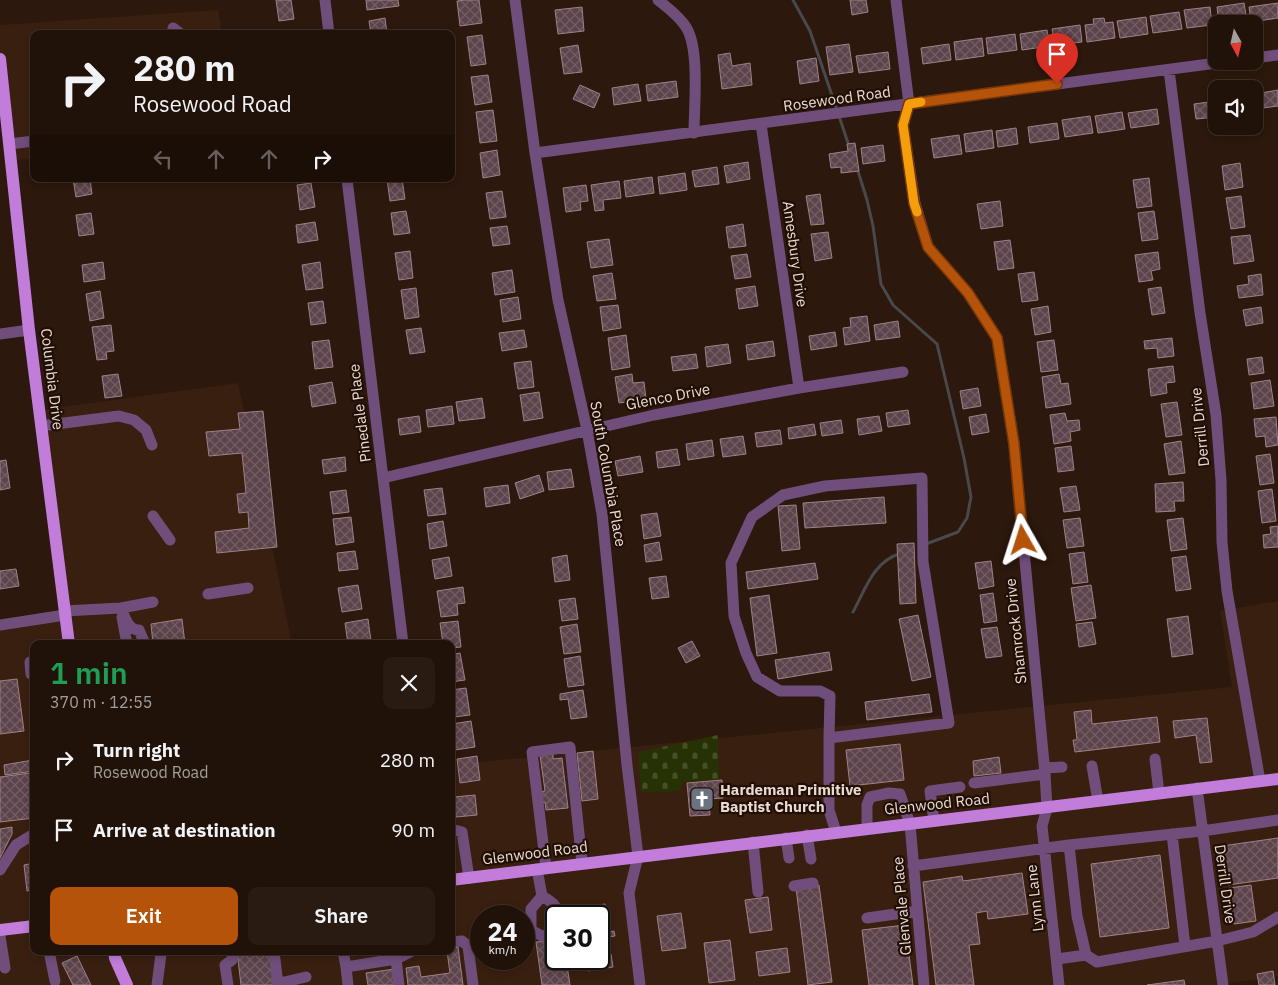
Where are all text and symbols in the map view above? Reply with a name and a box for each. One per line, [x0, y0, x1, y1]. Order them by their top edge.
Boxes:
north arrow [1208, 15, 1262, 70]
map controls [1208, 15, 1263, 135]
pin [1036, 33, 1078, 84]
icon: arrive [1043, 40, 1071, 68]
text: 280 m [133, 45, 236, 91]
icon: right [50, 50, 115, 115]
button: sound [1208, 80, 1263, 135]
street label: Rosewood Road [782, 82, 892, 115]
text: Rosewood Road [133, 89, 292, 118]
icon: left [149, 145, 177, 173]
icon: ahead [202, 145, 230, 173]
icon: ahead [255, 145, 283, 173]
icon: right [308, 145, 336, 173]
street label: Amesbury Drive [779, 200, 812, 308]
street label: Columbia Drive [37, 327, 68, 431]
street label: Pinedale Place [344, 363, 375, 463]
street label: Glenco Drive [624, 379, 712, 414]
street label: Derrill Drive [1186, 387, 1213, 468]
street label: South Columbia Place [586, 400, 631, 548]
position arrow [996, 513, 1048, 565]
street label: Shamrock Drive [1001, 577, 1030, 685]
text: 1 min [50, 653, 128, 692]
button: close [383, 657, 435, 709]
text: 370 m · 12:55 [50, 692, 152, 712]
text: Turn right [93, 738, 180, 762]
icon: right [50, 746, 78, 774]
text: 280 m [380, 748, 435, 772]
text: Rosewood Road [93, 762, 208, 782]
place label: Hardeman Primitive Baptist Church [720, 780, 862, 816]
church icon: Hardeman Primitive Baptist Church [689, 786, 715, 812]
street label: Glenwood Road [883, 789, 991, 818]
icon: arrive [50, 816, 78, 844]
text: Arrive at destination [93, 818, 276, 842]
text: 90 m [391, 818, 435, 842]
street label: Glenwood Road [481, 837, 589, 868]
street label: Derrill Drive [1211, 843, 1240, 925]
street label: Glenvale Place [888, 856, 915, 956]
street label: Lynn Lane [1022, 864, 1047, 932]
button: Exit [50, 887, 238, 945]
button: Share [248, 887, 435, 945]
speed limit sign: 30 [545, 905, 610, 970]
text: 24 [487, 915, 518, 948]
text: km/h [488, 942, 517, 957]

